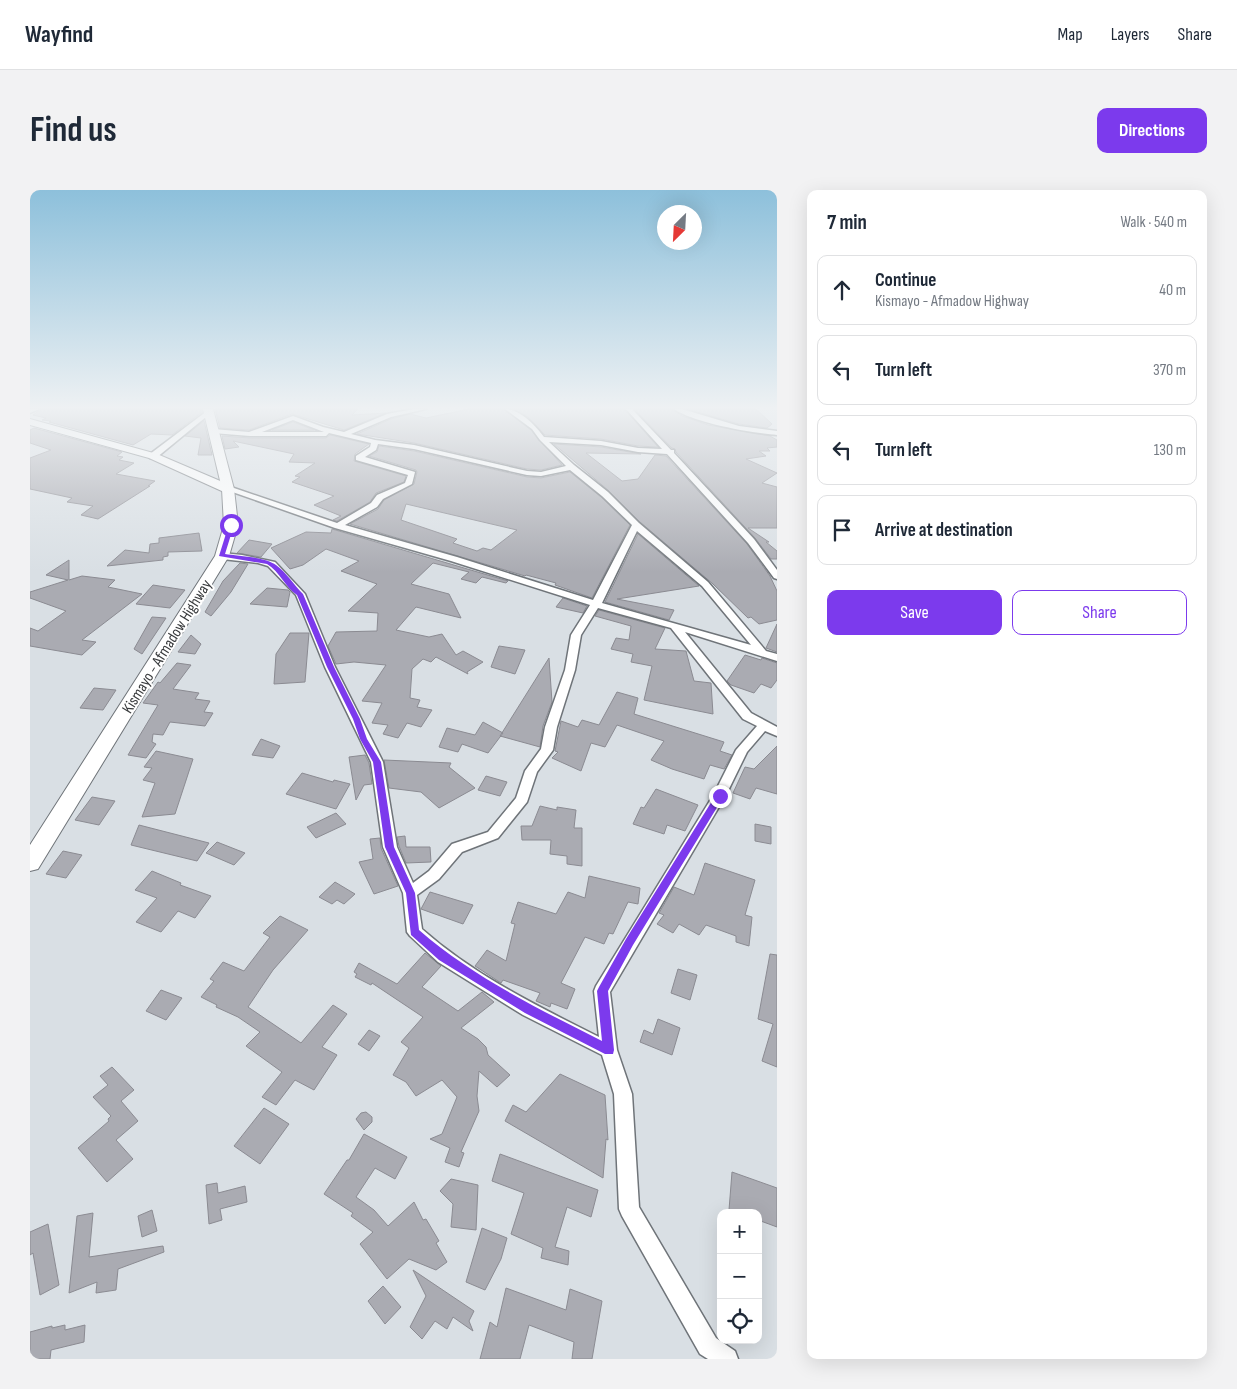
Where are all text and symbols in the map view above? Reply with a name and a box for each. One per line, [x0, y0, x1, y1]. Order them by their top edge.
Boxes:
text: Wayfind [25, 20, 93, 49]
text: Map [1058, 24, 1083, 45]
text: Layers [1111, 24, 1150, 45]
text: Share [1178, 24, 1212, 45]
button: Directions [1097, 108, 1207, 153]
text: Find us [30, 109, 117, 152]
north arrow [657, 205, 702, 250]
text: 7 min [827, 210, 867, 235]
text: Walk · 540 m [1120, 213, 1187, 232]
text: Continue [875, 269, 936, 292]
icon: ahead [828, 276, 856, 304]
text: 40 m [1159, 281, 1186, 300]
text: Kismayo - Afmadow Highway [875, 292, 1029, 311]
icon: left [828, 356, 856, 384]
text: Turn left [875, 359, 932, 382]
text: 370 m [1153, 361, 1186, 380]
icon: left [828, 436, 856, 464]
text: Turn left [875, 439, 932, 462]
text: 130 m [1154, 441, 1186, 460]
route start [220, 514, 243, 537]
icon: arrive [828, 516, 856, 544]
text: Arrive at destination [875, 519, 1013, 542]
street label: Kismayo - Afmadow Highway [118, 576, 216, 717]
button: Save [827, 590, 1002, 635]
button: Share [1012, 590, 1187, 635]
route end [709, 785, 732, 808]
map controls [717, 1209, 762, 1344]
button: + [717, 1209, 762, 1254]
button: − [717, 1254, 762, 1299]
button: locate [717, 1299, 762, 1344]

